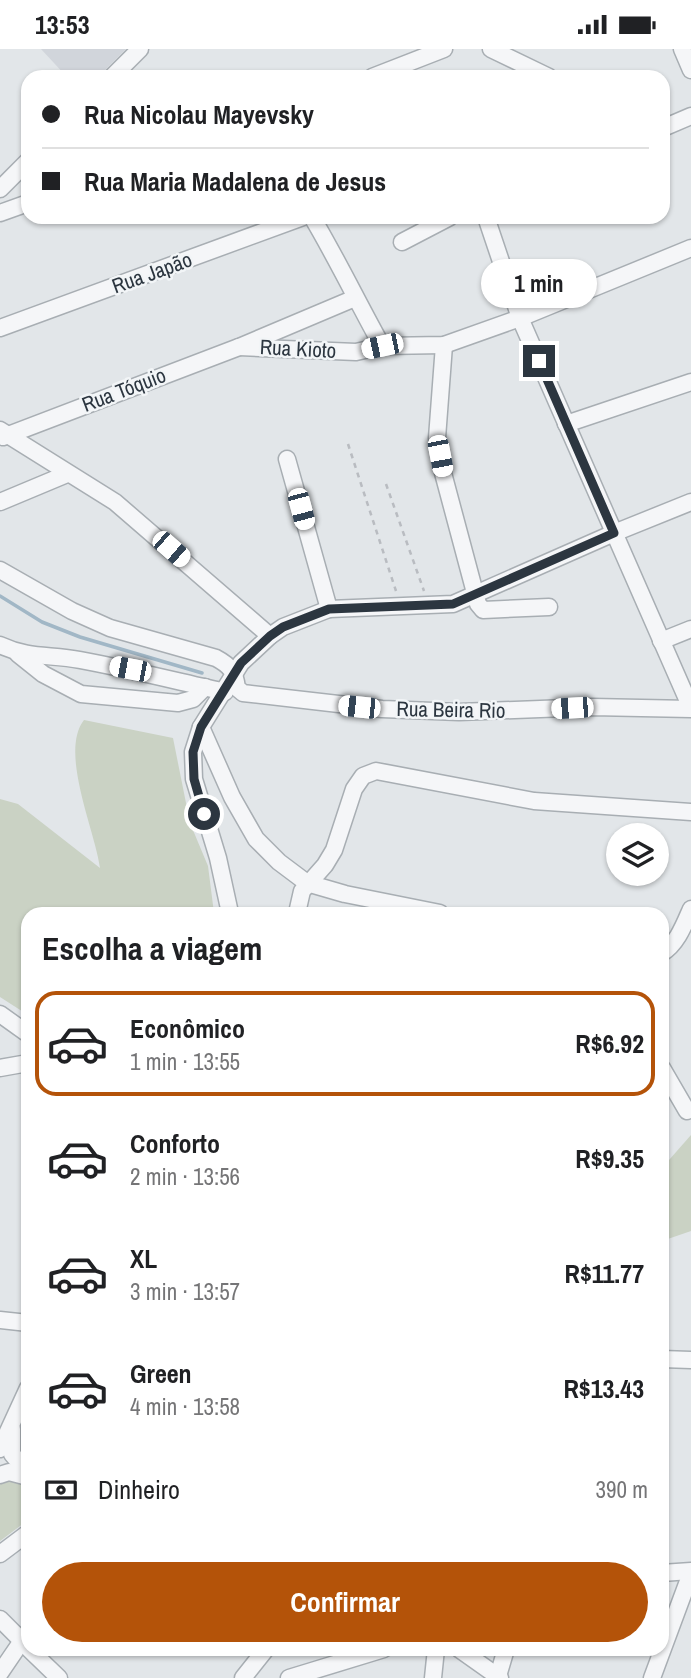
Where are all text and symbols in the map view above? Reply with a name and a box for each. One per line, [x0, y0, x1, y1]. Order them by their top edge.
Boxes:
text: 13:53 [35, 7, 90, 42]
text: Rua Nicolau Mayevsky [84, 97, 314, 132]
text: Rua Maria Madalena de Jesus [84, 164, 386, 199]
street label: Rua Japão [108, 245, 196, 300]
callout: 1 min [481, 259, 597, 309]
text: 1 min [514, 268, 564, 299]
car [360, 331, 405, 361]
street label: Rua Kioto [259, 332, 337, 365]
route end [523, 345, 555, 377]
street label: Rua Tóquio [78, 360, 170, 419]
car [426, 433, 455, 479]
car [286, 486, 317, 532]
car [149, 527, 194, 571]
car [108, 655, 153, 683]
car [338, 694, 381, 720]
street label: Rua Beira Rio [396, 694, 506, 725]
car [551, 696, 594, 720]
route start [188, 798, 220, 830]
map controls [606, 823, 669, 886]
button: layers [606, 823, 669, 886]
text: Escolha a viagem [42, 927, 262, 970]
text: Econômico [130, 1011, 245, 1046]
icon: car [46, 1012, 109, 1075]
text: R$6.92 [575, 1026, 644, 1061]
text: 1 min · 13:55 [130, 1046, 240, 1077]
text: Conforto [130, 1126, 220, 1161]
icon: car [46, 1127, 109, 1190]
text: R$9.35 [575, 1141, 644, 1176]
text: 2 min · 13:56 [130, 1161, 240, 1192]
text: XL [130, 1241, 157, 1276]
icon: car [46, 1242, 109, 1305]
text: R$11.77 [565, 1256, 644, 1291]
text: 3 min · 13:57 [130, 1276, 240, 1307]
text: Green [130, 1356, 192, 1391]
icon: car [46, 1357, 109, 1420]
text: R$13.43 [563, 1371, 644, 1406]
text: 4 min · 13:58 [130, 1391, 240, 1422]
icon: cash [42, 1471, 80, 1509]
text: Dinheiro [98, 1472, 180, 1507]
text: 390 m [596, 1474, 648, 1505]
button: Confirmar [42, 1562, 648, 1642]

